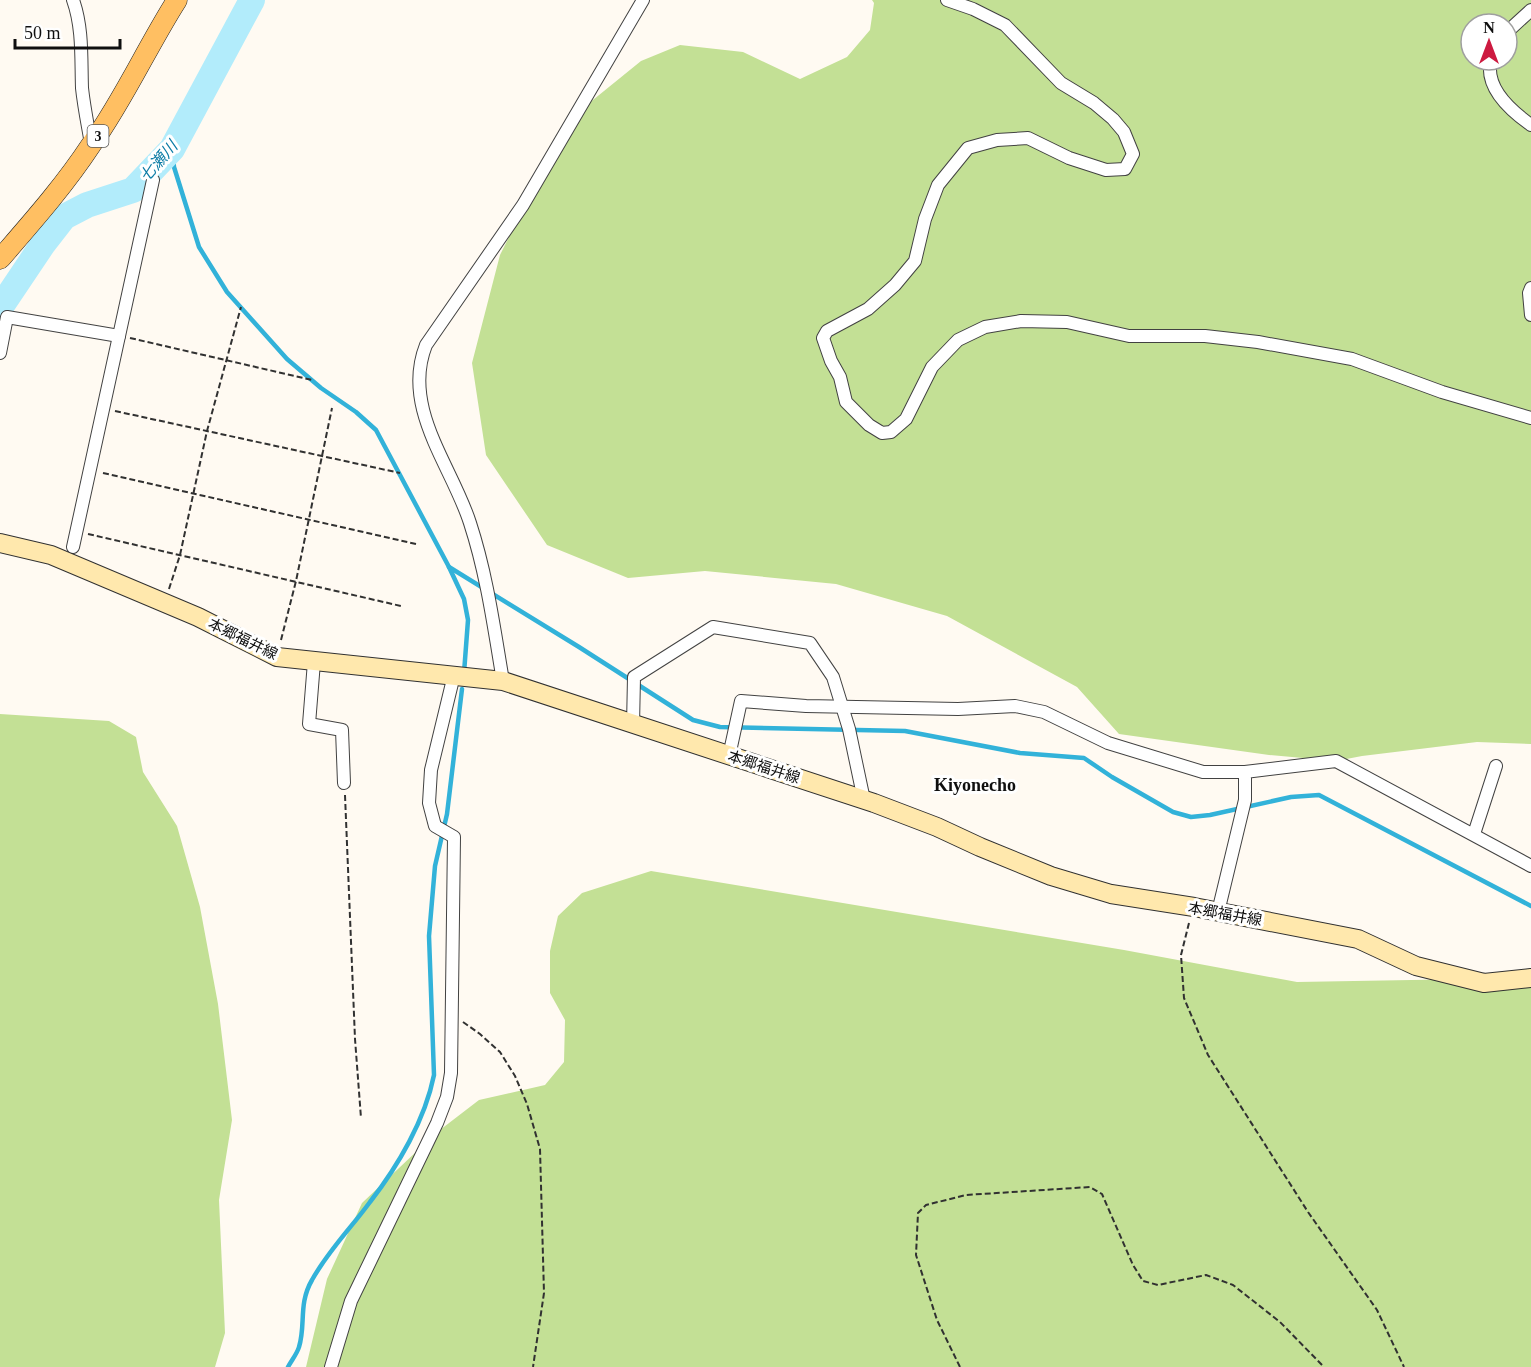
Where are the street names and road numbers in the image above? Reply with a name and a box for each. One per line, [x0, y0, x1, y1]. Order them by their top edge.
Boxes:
road number: 3 [88, 125, 108, 147]
street label: 本郷福井線 [206, 614, 281, 663]
street label: 本郷福井線 [726, 747, 802, 786]
street label: 本郷福井線 [1187, 899, 1264, 928]

